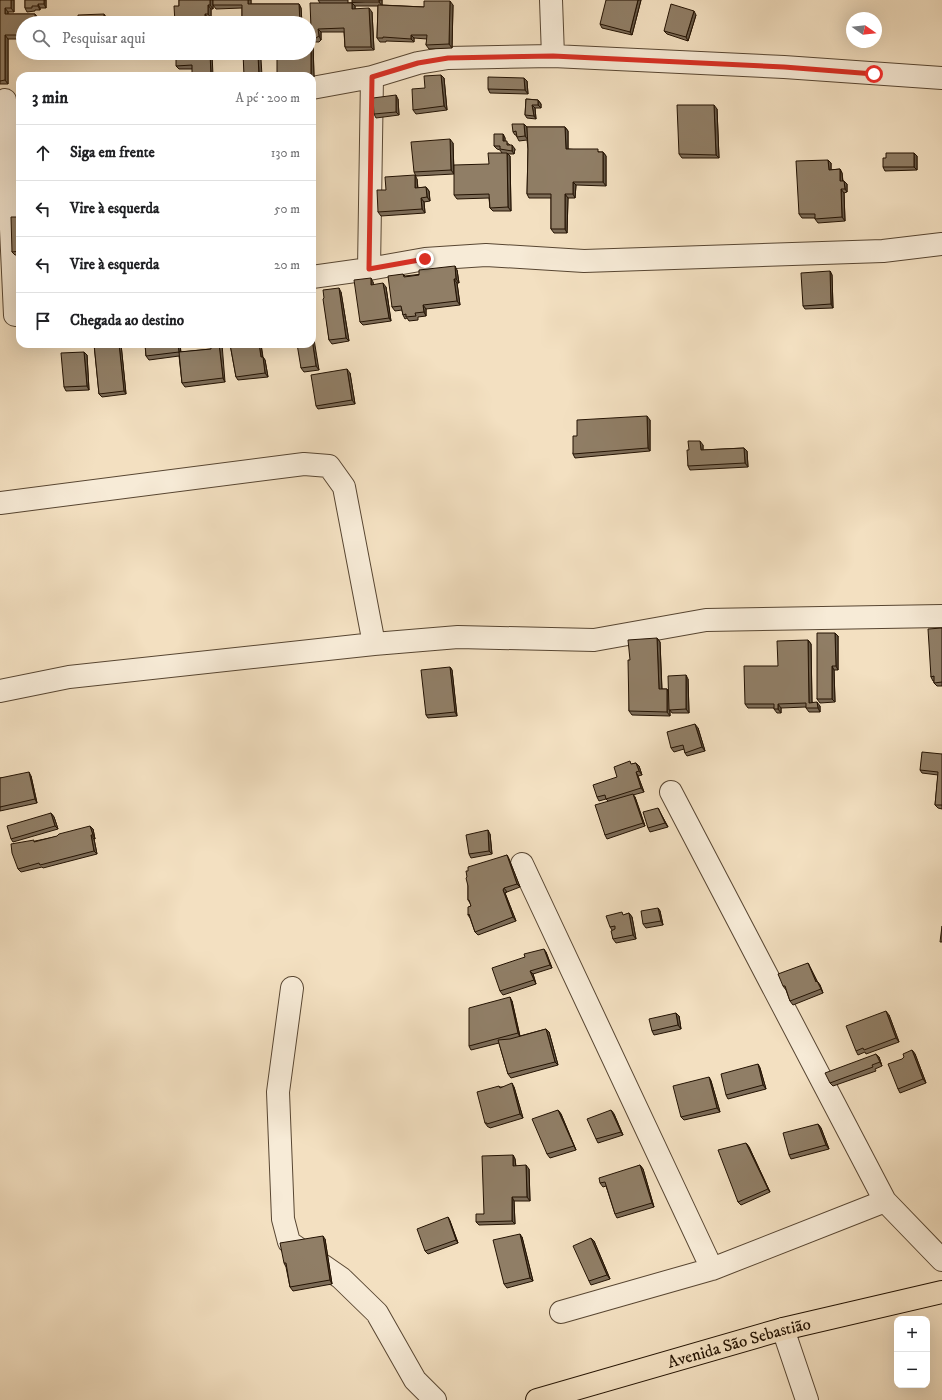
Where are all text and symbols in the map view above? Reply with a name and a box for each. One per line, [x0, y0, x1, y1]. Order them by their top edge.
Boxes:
north arrow [846, 12, 882, 48]
search box [16, 16, 316, 60]
icon: search [30, 27, 52, 49]
text: Pesquisar aqui [62, 29, 145, 48]
route start [865, 65, 883, 83]
text: 3 min [32, 87, 68, 109]
text: A pé · 200 m [235, 90, 300, 106]
icon: ahead [32, 142, 54, 164]
text: Siga em frente [70, 143, 155, 162]
text: 130 m [271, 145, 300, 161]
icon: left [32, 198, 54, 220]
text: Vire à esquerda [70, 199, 159, 218]
text: 50 m [274, 201, 300, 217]
route end [416, 250, 434, 268]
icon: left [32, 254, 54, 276]
text: Vire à esquerda [70, 255, 159, 274]
text: 20 m [274, 257, 300, 273]
icon: arrive [32, 310, 54, 332]
text: Chegada ao destino [70, 311, 184, 330]
street label: Avenida São Sebastião [665, 1313, 813, 1374]
map controls [894, 1316, 930, 1388]
button: + [894, 1316, 930, 1352]
button: − [894, 1352, 930, 1388]

